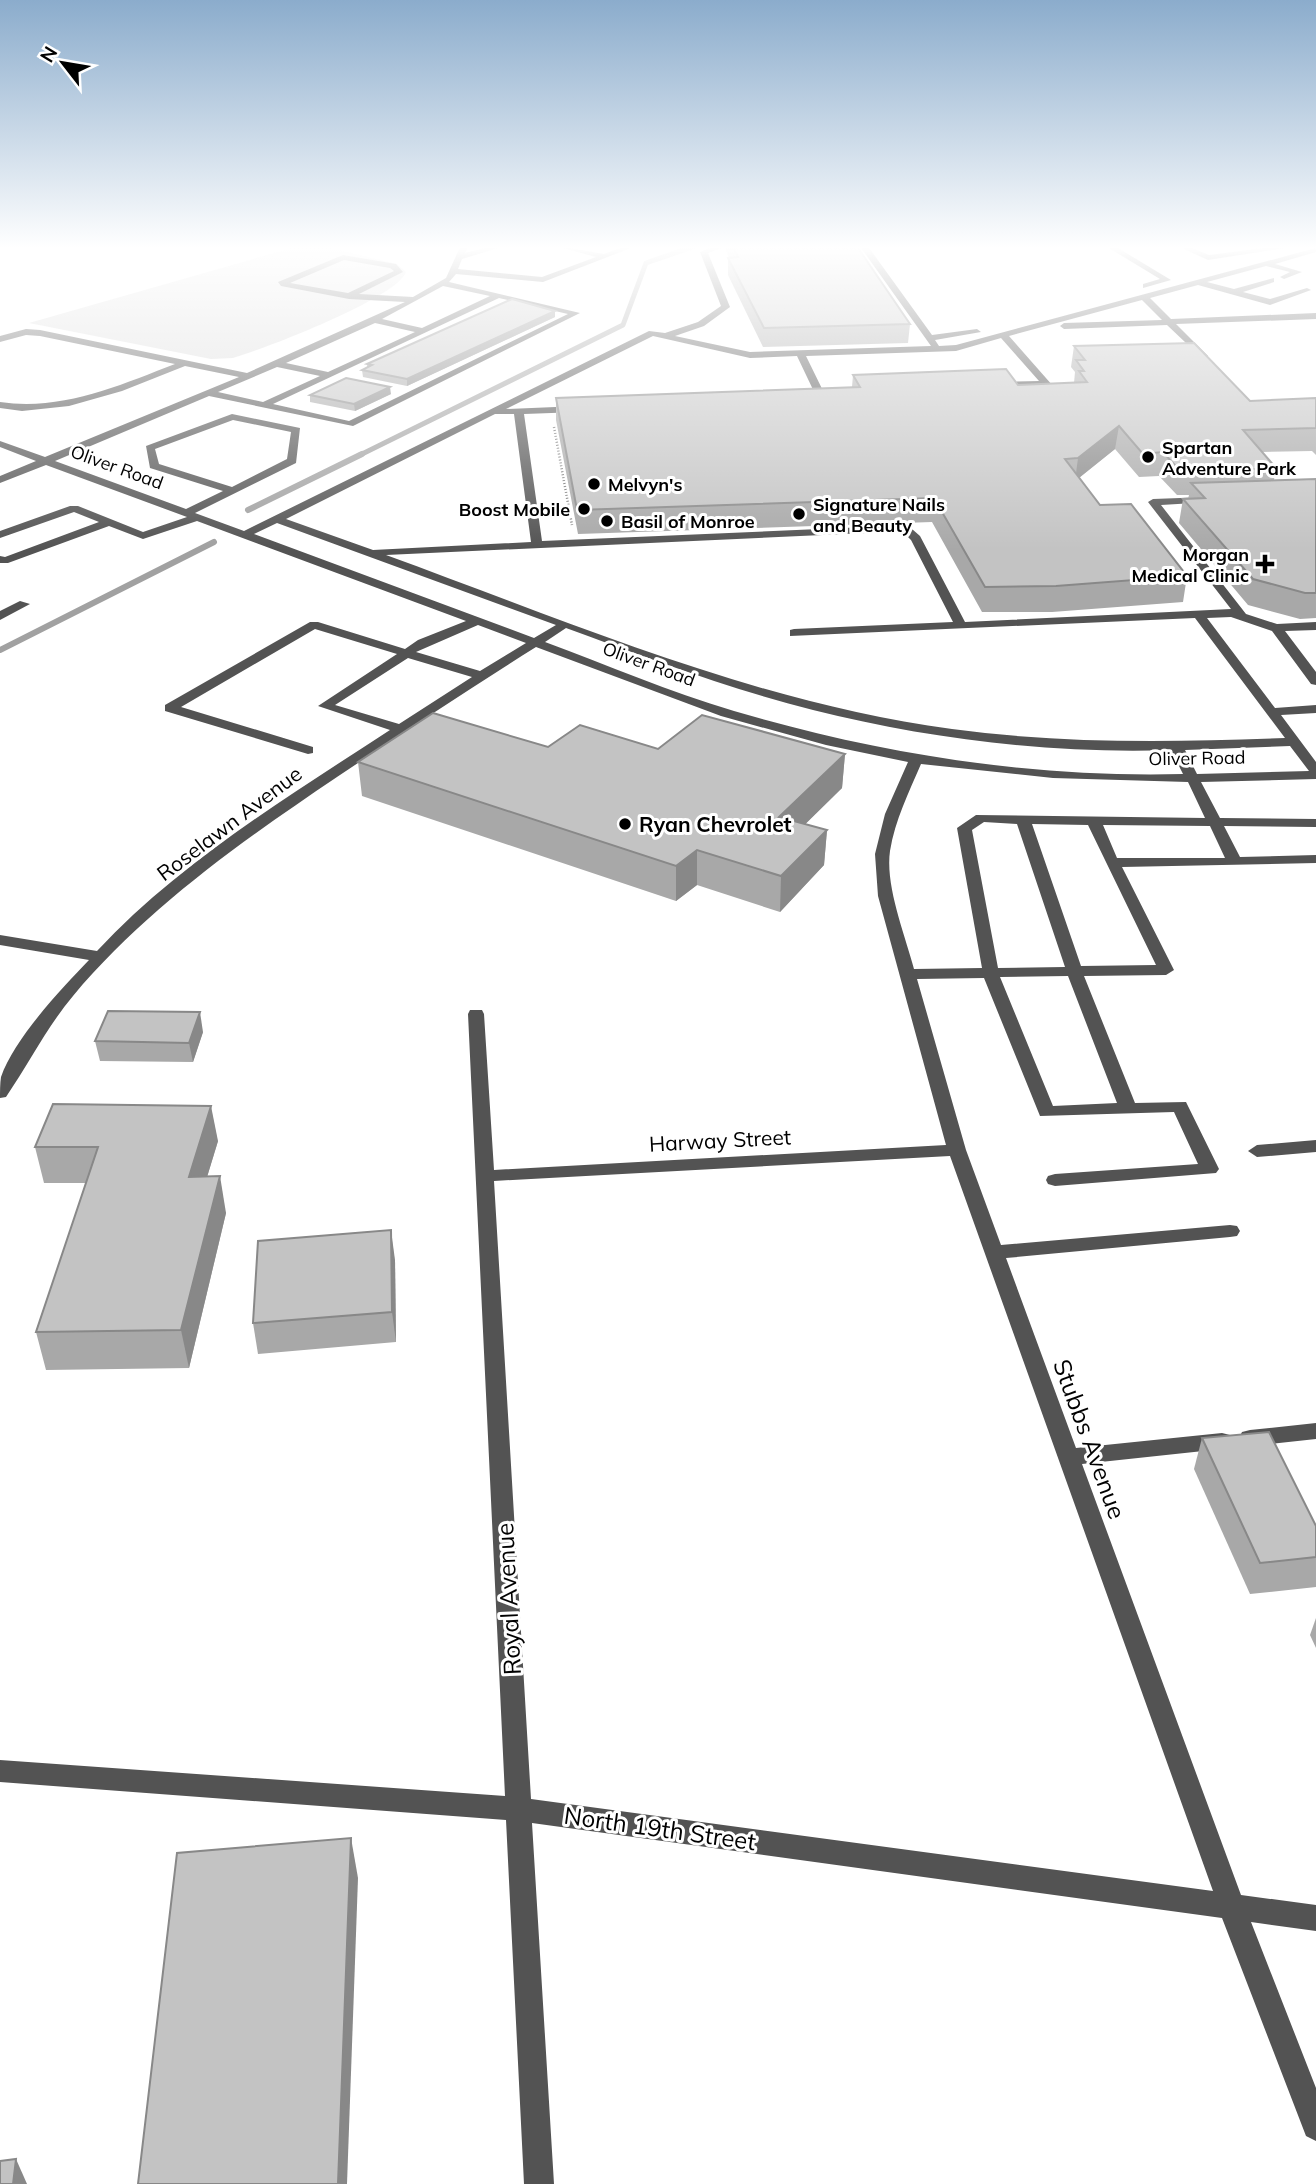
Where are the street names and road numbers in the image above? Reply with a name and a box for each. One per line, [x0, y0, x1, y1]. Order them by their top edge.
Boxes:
street label: Oliver Road [67, 440, 167, 494]
street label: Oliver Road [599, 637, 699, 691]
street label: Oliver Road [1148, 746, 1246, 770]
street label: Roselawn Avenue [151, 760, 307, 886]
street label: Harway Street [648, 1123, 792, 1157]
street label: Stubbs Avenue [1047, 1355, 1133, 1523]
street label: Royal Avenue [489, 1522, 527, 1676]
street label: North 19th Street [562, 1800, 758, 1856]

